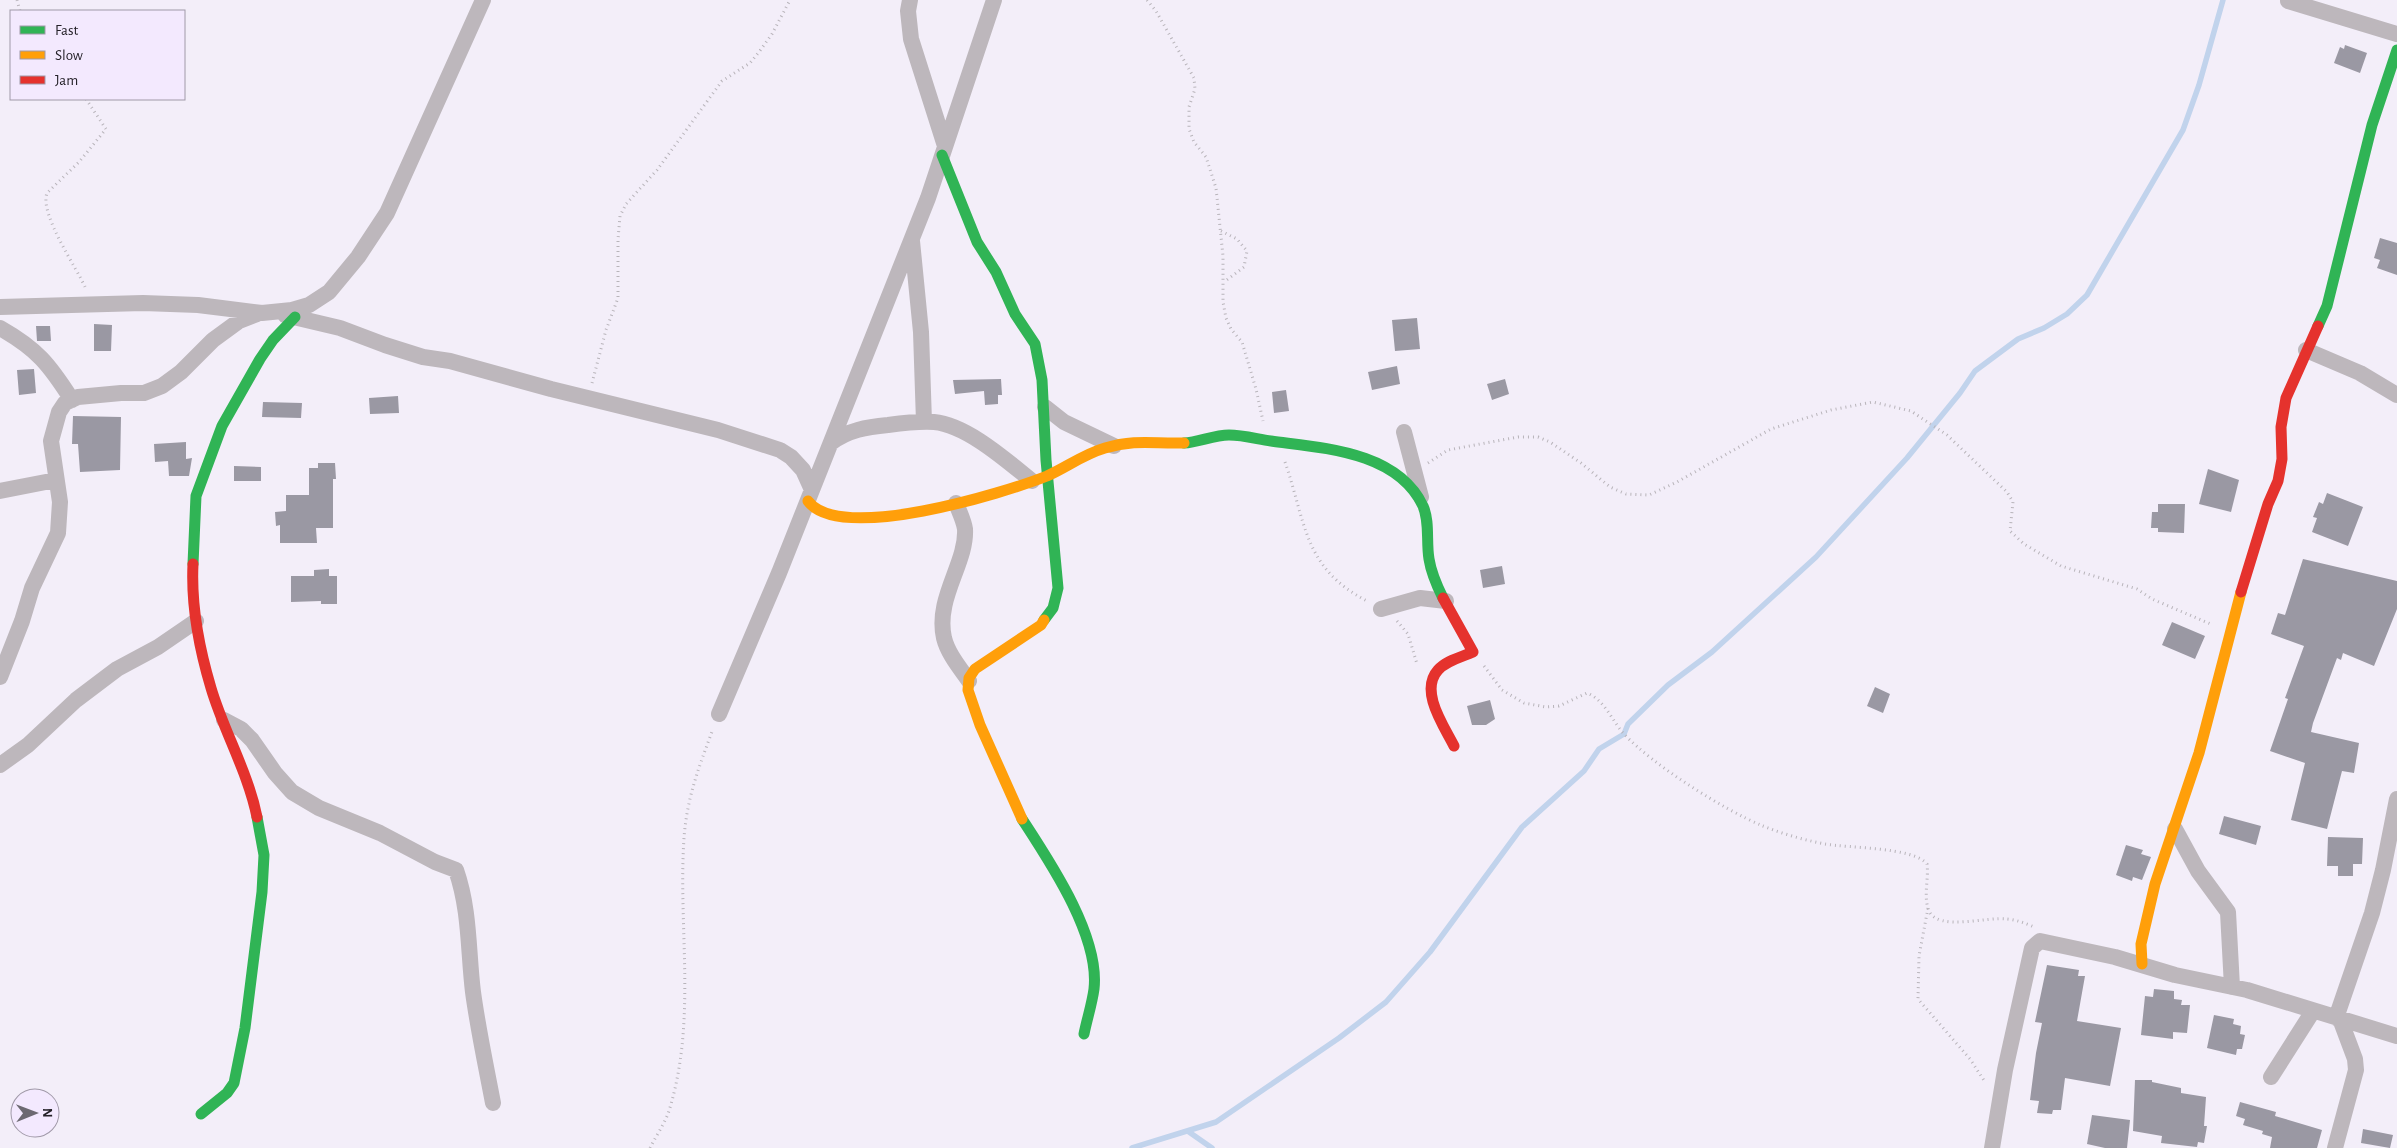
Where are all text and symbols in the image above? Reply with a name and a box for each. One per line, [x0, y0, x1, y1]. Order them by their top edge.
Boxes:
legend [10, 10, 185, 100]
text: Fast [55, 23, 79, 38]
text: Slow [55, 48, 83, 63]
text: Jam [55, 73, 78, 88]
north arrow [10, 1088, 60, 1138]
text: N [40, 1108, 54, 1118]

